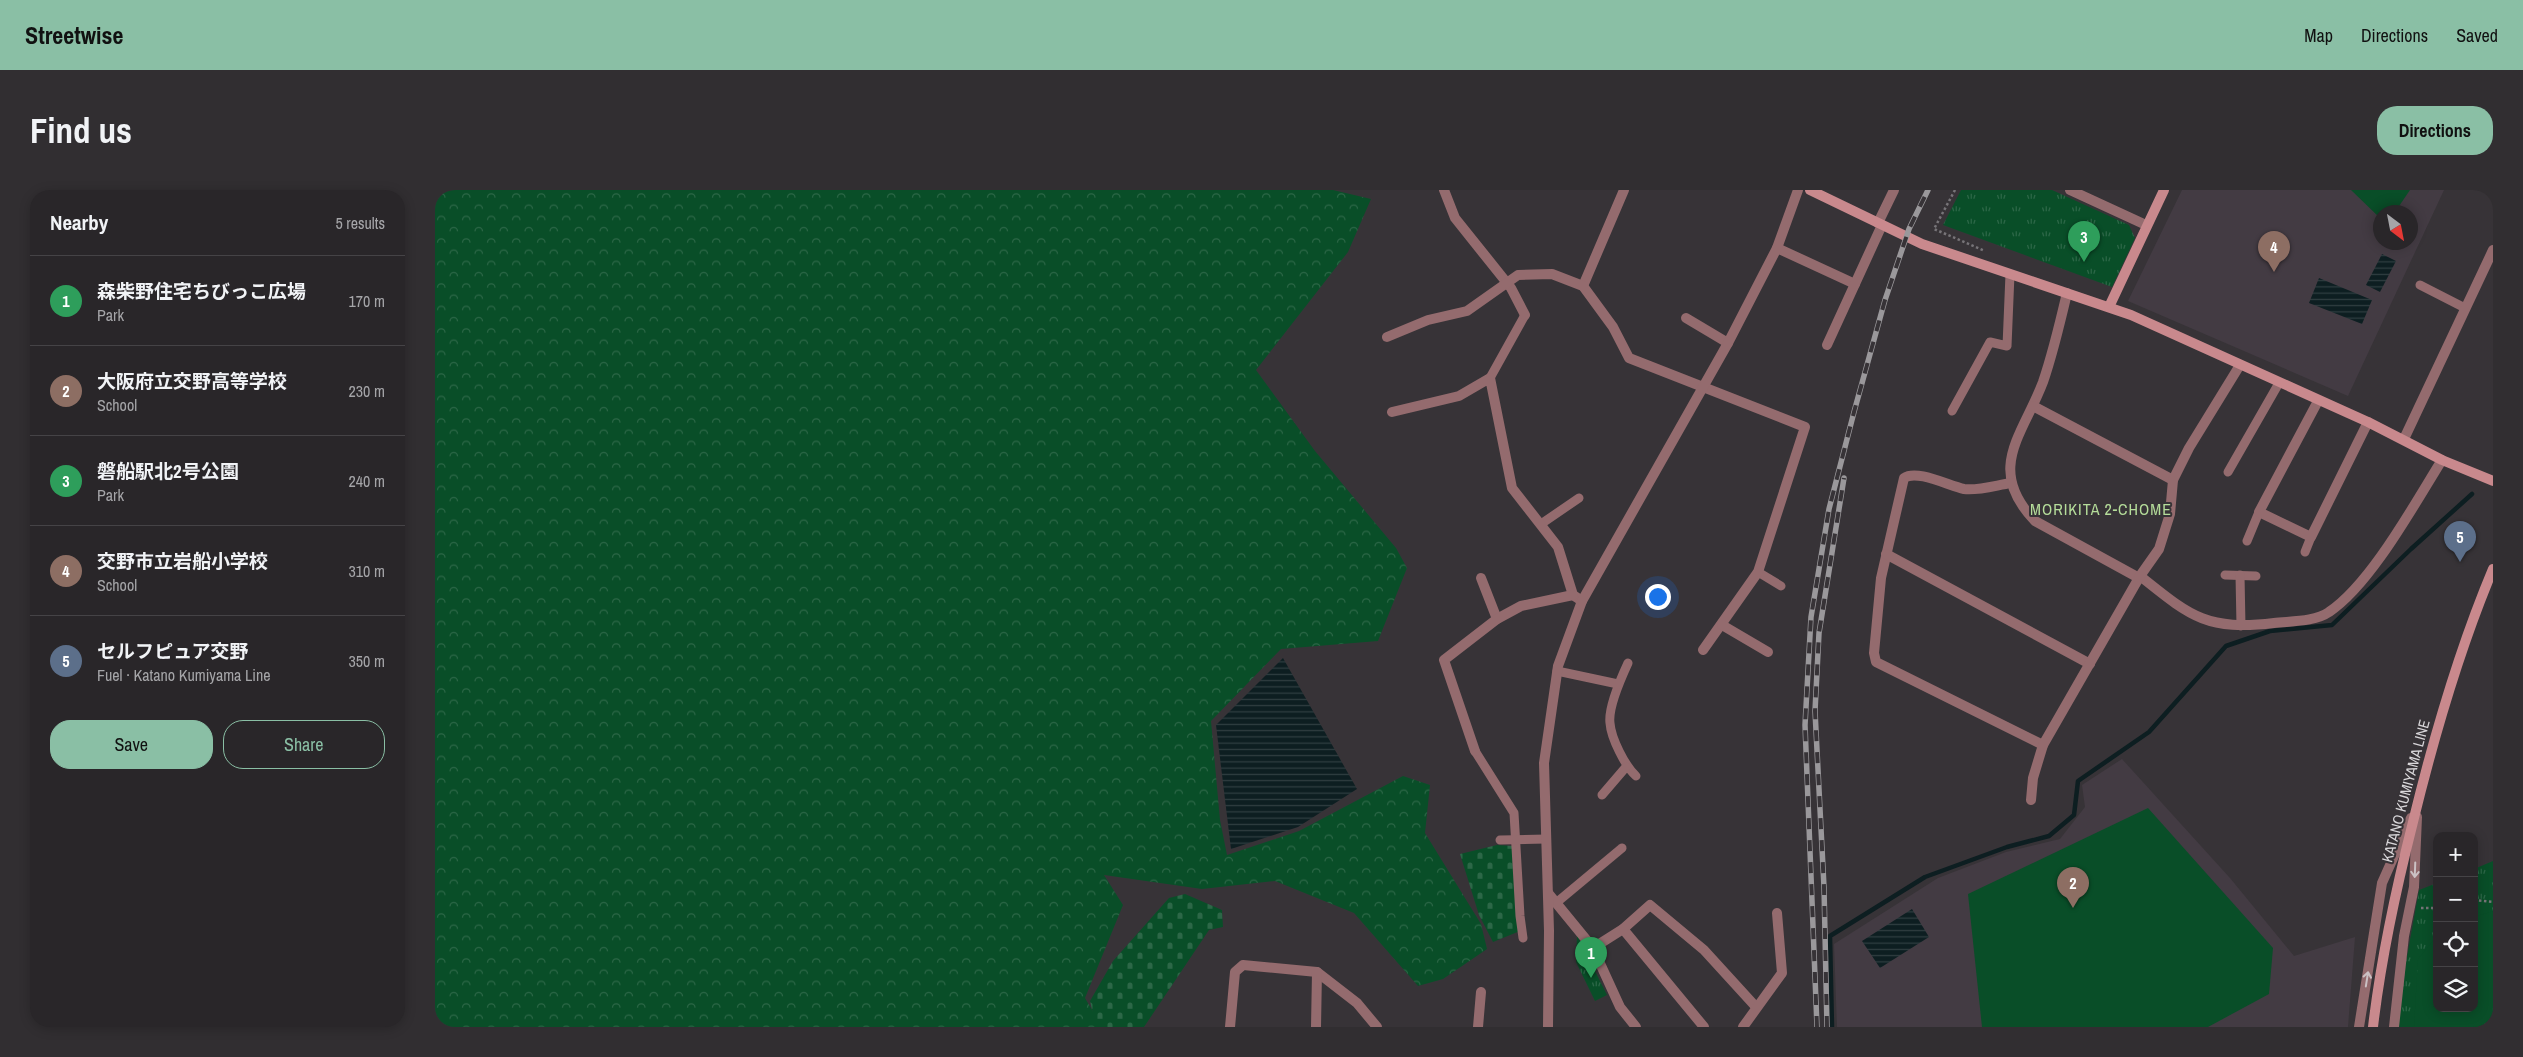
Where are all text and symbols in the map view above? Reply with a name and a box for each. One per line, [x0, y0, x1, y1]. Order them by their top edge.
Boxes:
text: Streetwise [25, 19, 123, 51]
text: Map [2304, 23, 2333, 48]
text: Directions [2361, 23, 2428, 48]
text: Saved [2456, 23, 2498, 48]
button: Directions [2377, 106, 2493, 155]
text: Find us [30, 107, 132, 154]
north arrow [2373, 205, 2418, 250]
text: Nearby [50, 208, 108, 237]
text: 5 results [335, 212, 385, 234]
pin: 3 [2068, 221, 2100, 262]
pin: 4 [2258, 231, 2290, 272]
text: 森柴野住宅ちびっこ広場 [97, 278, 306, 304]
text: 1 [62, 290, 70, 312]
text: 170 m [349, 290, 385, 312]
text: Park [97, 304, 124, 326]
text: 大阪府立交野高等学校 [97, 368, 287, 394]
text: 2 [62, 380, 70, 402]
text: 230 m [349, 380, 385, 402]
text: School [97, 394, 137, 416]
text: 磐船駅北2号公園 [97, 458, 239, 484]
text: 3 [62, 470, 70, 492]
text: 240 m [349, 470, 385, 492]
text: Park [97, 484, 124, 506]
district label: MORIKITA 2-CHOME [2030, 498, 2172, 520]
pin: 5 [2444, 521, 2476, 562]
text: 交野市立岩船小学校 [97, 548, 268, 574]
text: 4 [62, 560, 70, 582]
text: 310 m [349, 560, 385, 582]
text: School [97, 574, 137, 596]
your location [1645, 584, 1671, 610]
text: セルフピュア交野 [97, 638, 249, 664]
text: 5 [62, 650, 70, 672]
text: 350 m [349, 650, 385, 672]
text: Fuel · Katano Kumiyama Line [97, 664, 271, 686]
street label: KATANO KUMIYAMA LINE [2376, 717, 2435, 865]
button: Save [50, 720, 213, 769]
button: Share [223, 720, 385, 769]
map controls [2433, 832, 2478, 1012]
button: + [2433, 832, 2478, 877]
one-way arrow [2410, 862, 2419, 878]
pin: 2 [2057, 867, 2089, 908]
button: − [2433, 877, 2478, 922]
button: locate [2433, 922, 2478, 967]
pin: 1 [1575, 937, 1607, 978]
button: layers [2433, 967, 2478, 1012]
one-way arrow [2362, 971, 2372, 987]

